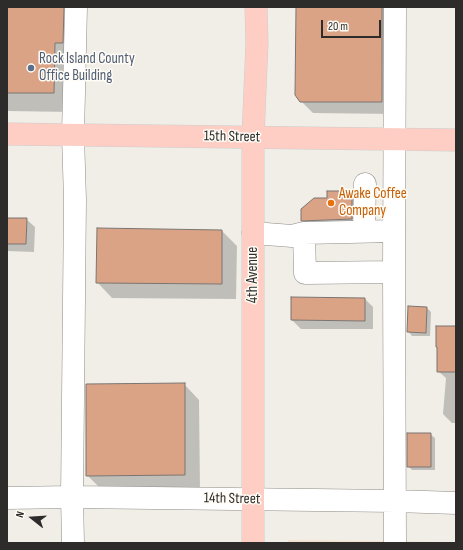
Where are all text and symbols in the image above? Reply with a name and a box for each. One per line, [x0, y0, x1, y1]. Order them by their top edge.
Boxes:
scale bar [323, 12, 383, 38]
text: 20 m [328, 19, 348, 34]
place label: Rock Island County Office Building [39, 50, 135, 85]
marker: Rock Island County Office Building [26, 63, 36, 73]
street label: 15th Street [204, 128, 260, 146]
place label: Awake Coffee Company [339, 185, 407, 220]
marker: Awake Coffee Company [326, 198, 336, 208]
street label: 4th Avenue [244, 247, 262, 303]
street label: 14th Street [204, 490, 260, 508]
north arrow [12, 498, 52, 538]
text: N [13, 510, 27, 519]

